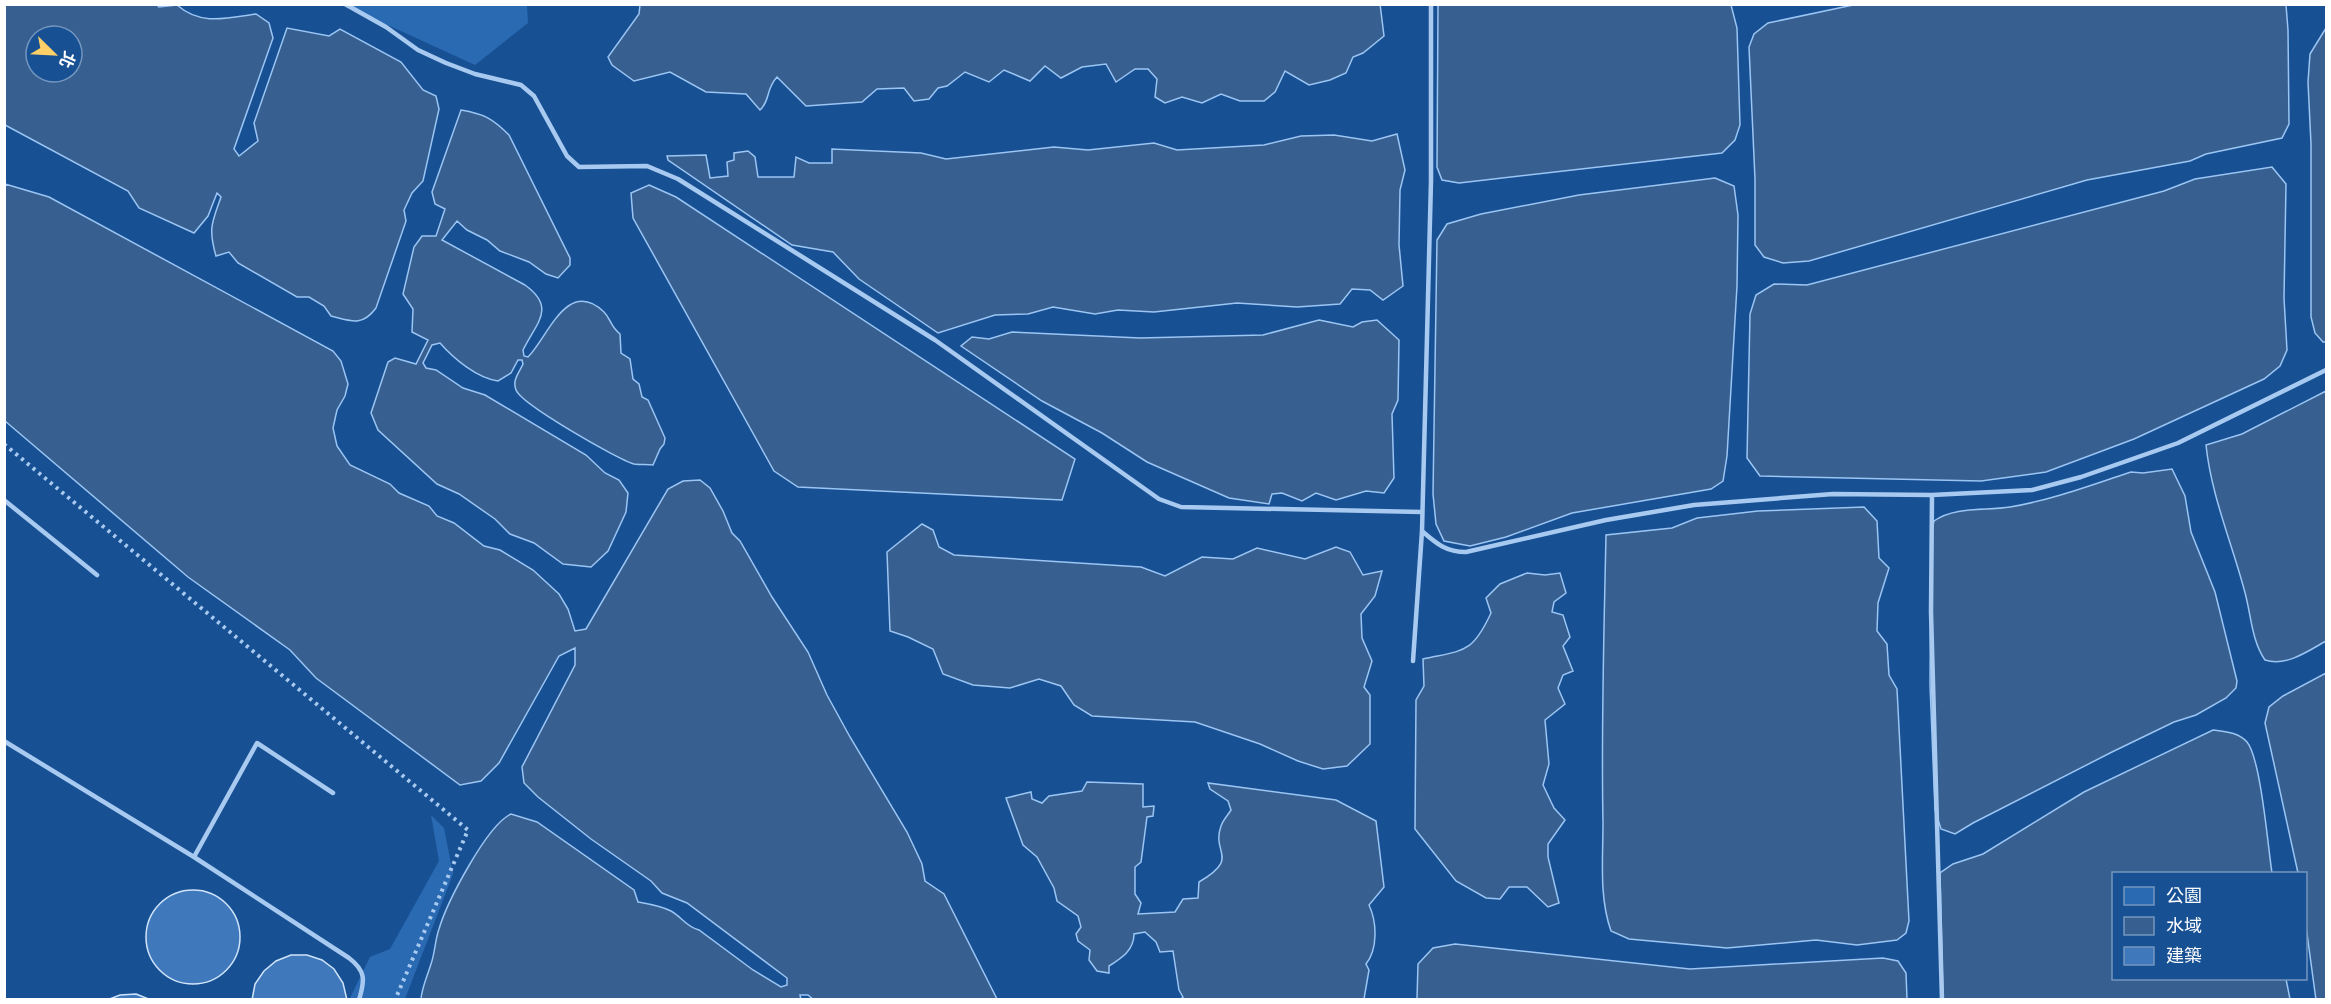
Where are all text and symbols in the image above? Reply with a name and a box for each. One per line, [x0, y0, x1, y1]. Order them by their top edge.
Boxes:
north arrow [24, 24, 84, 84]
text: 北 [55, 49, 80, 71]
legend [2112, 872, 2307, 980]
text: 公園 [2166, 884, 2202, 906]
text: 水域 [2166, 914, 2202, 936]
text: 建築 [2166, 944, 2202, 966]

